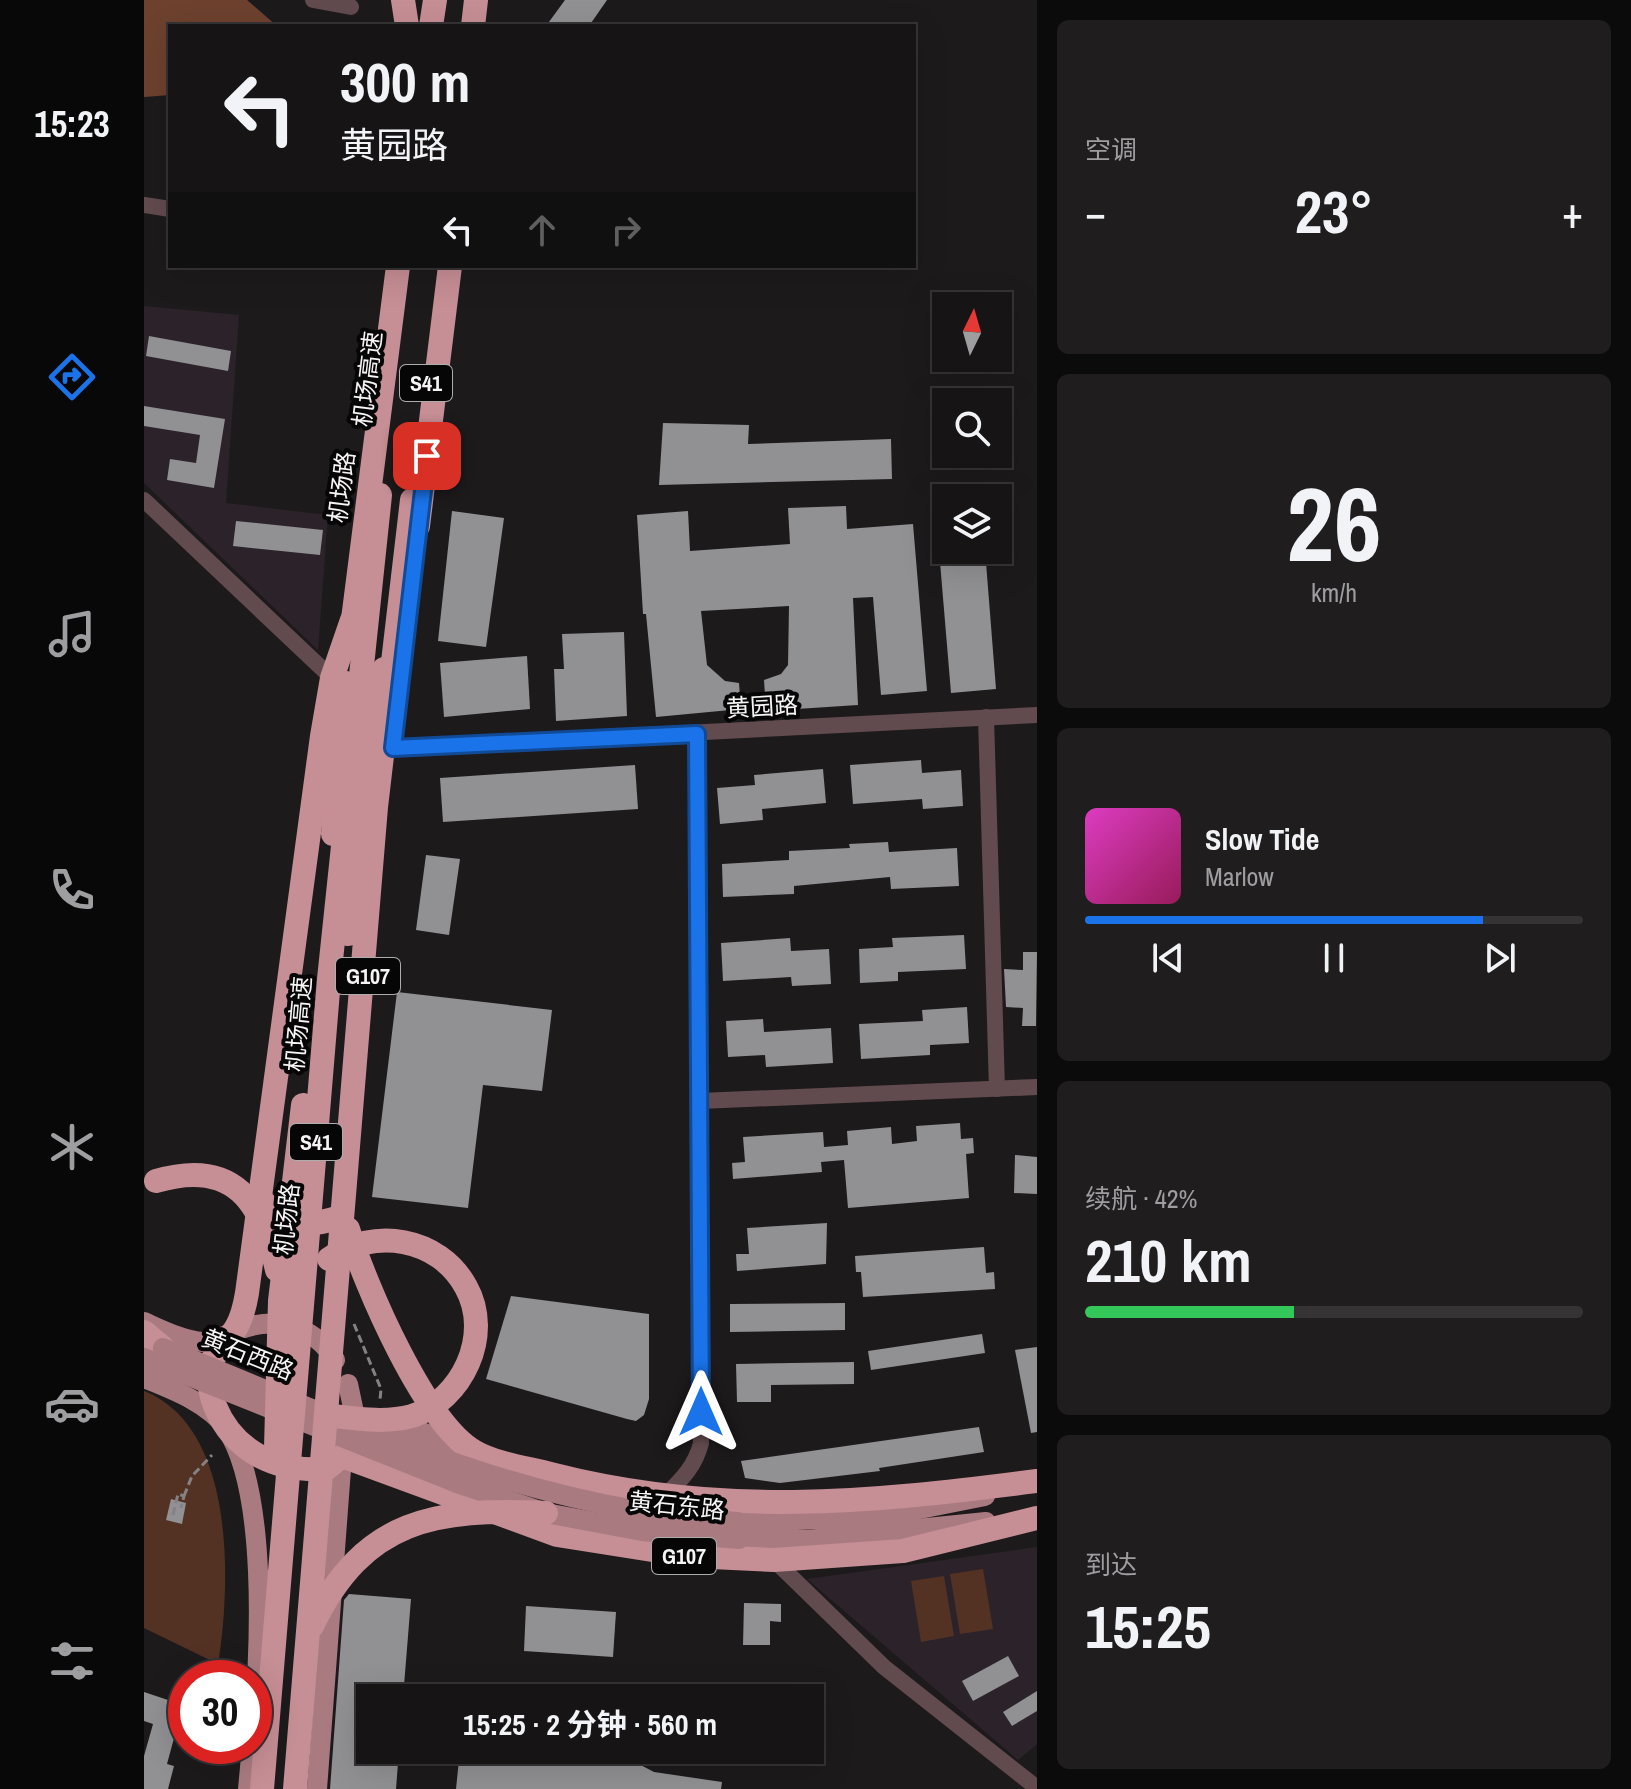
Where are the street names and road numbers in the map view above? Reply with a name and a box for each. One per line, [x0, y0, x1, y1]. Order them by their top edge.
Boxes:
street label: 机场高速 [345, 329, 389, 429]
road number: S41 [400, 365, 452, 401]
street label: 机场路 [321, 449, 361, 525]
street label: 黄园路 [725, 688, 799, 724]
road number: G107 [336, 958, 400, 994]
street label: 机场高速 [278, 975, 318, 1073]
road number: S41 [290, 1124, 342, 1160]
street label: 机场路 [266, 1182, 306, 1256]
street label: 黄石西路 [198, 1321, 298, 1387]
street label: 黄石东路 [628, 1484, 726, 1526]
road number: G107 [652, 1538, 716, 1574]

